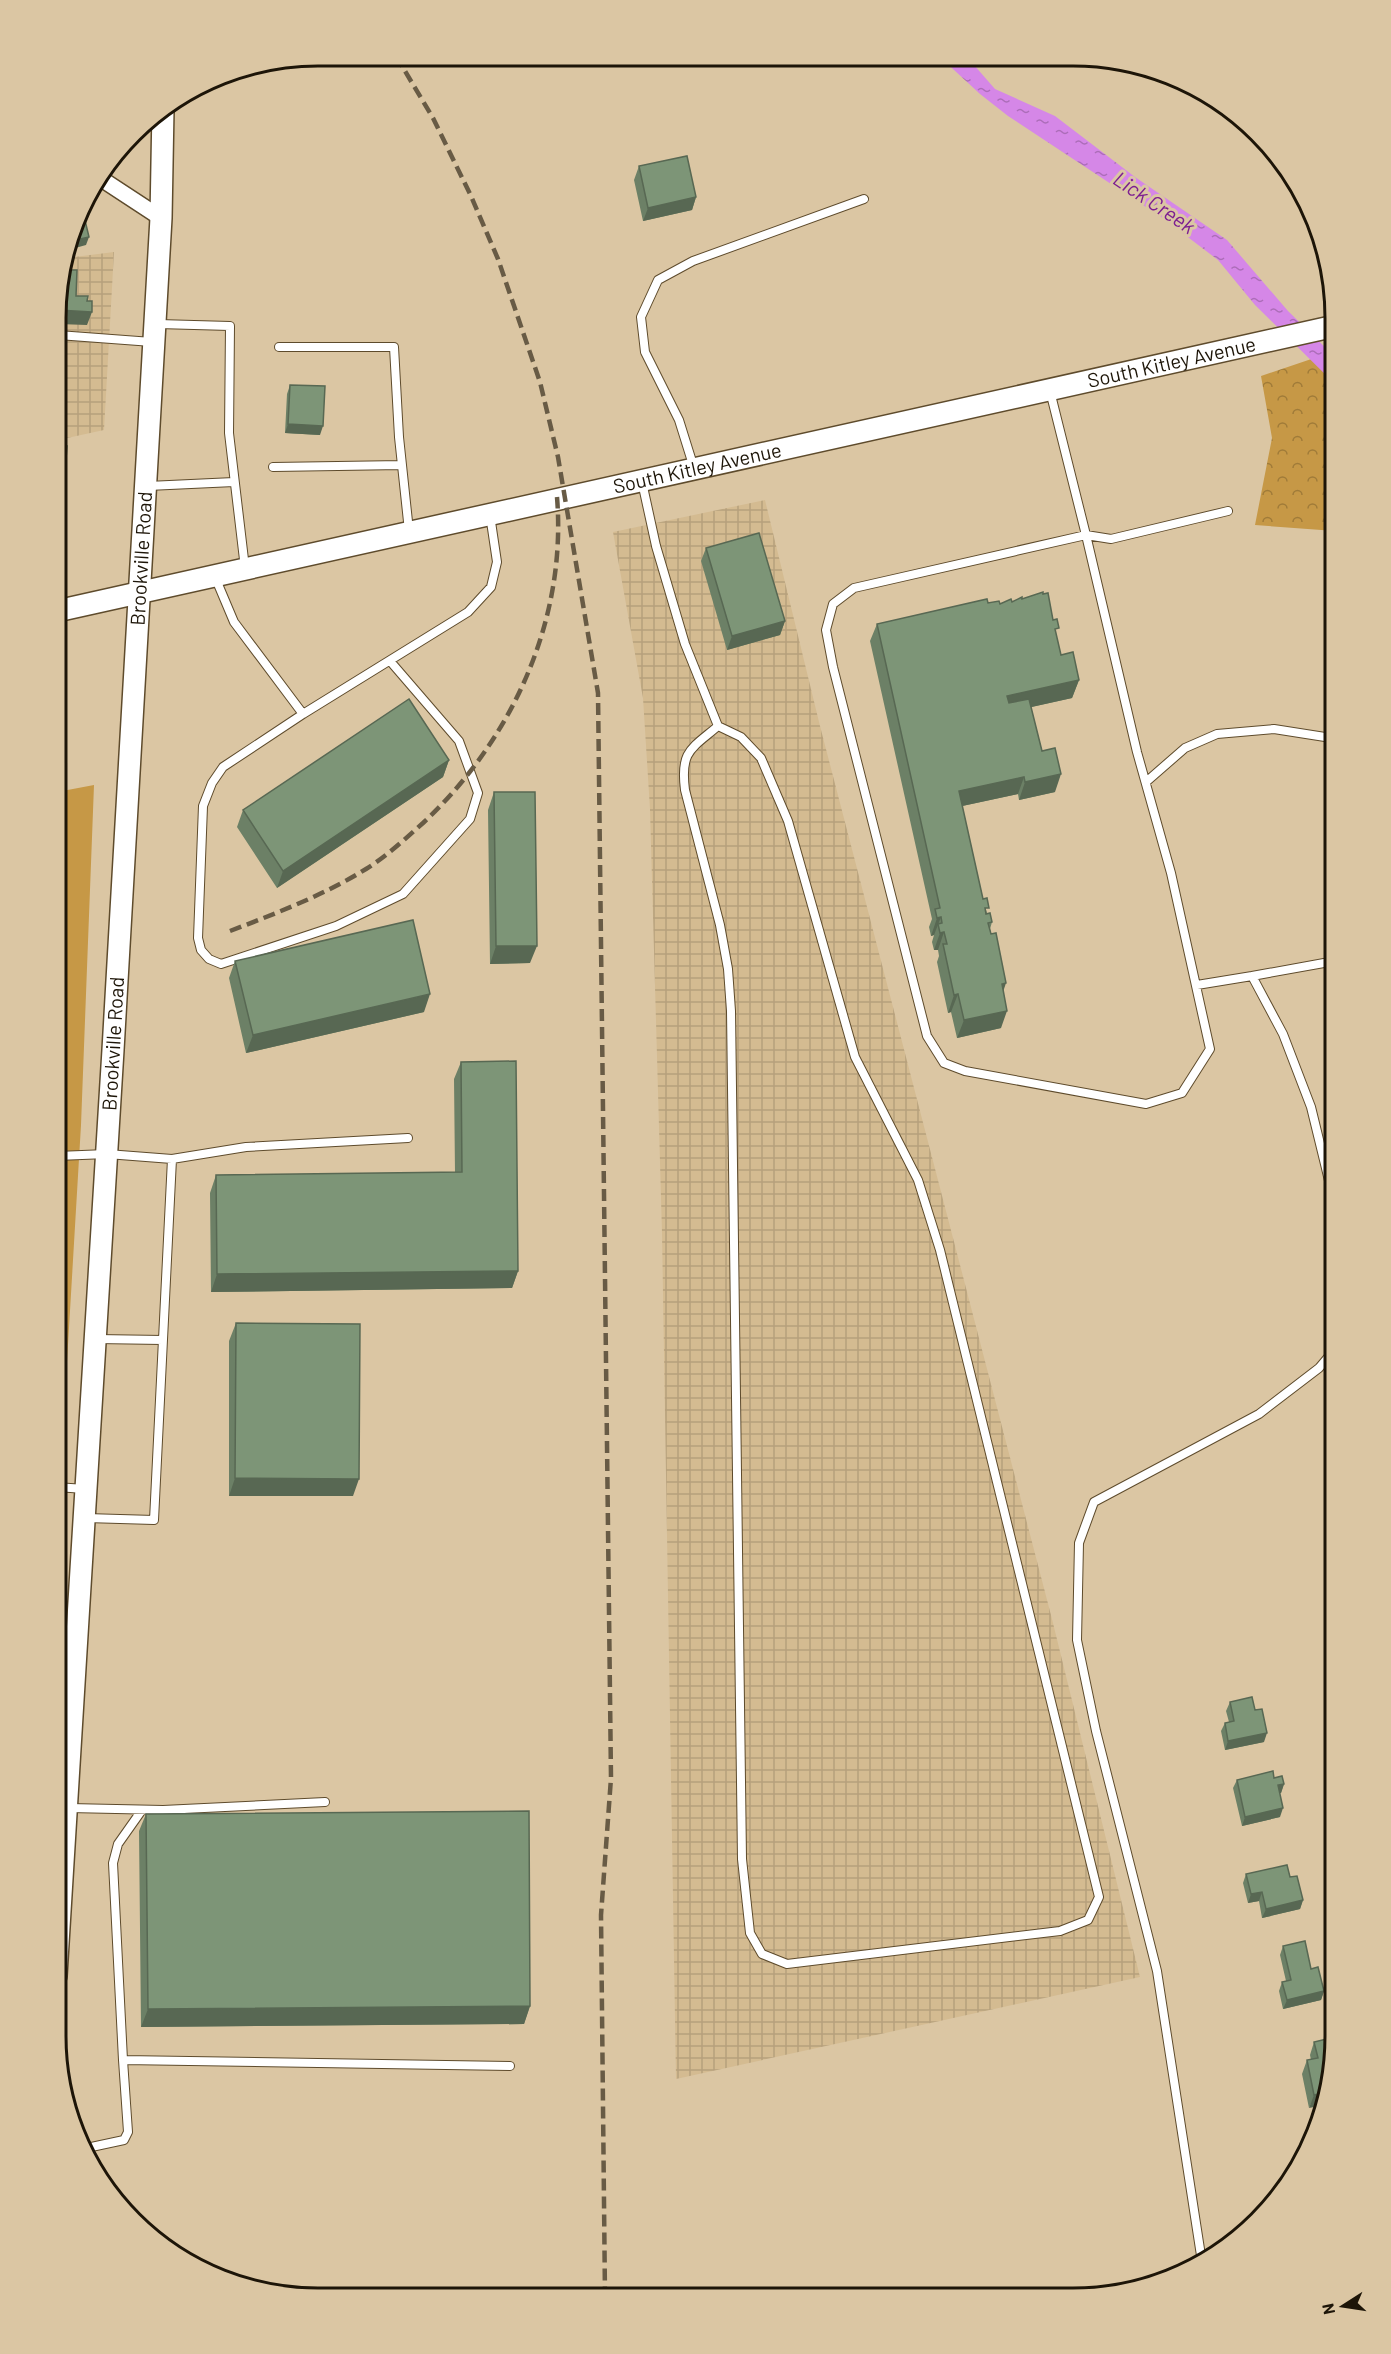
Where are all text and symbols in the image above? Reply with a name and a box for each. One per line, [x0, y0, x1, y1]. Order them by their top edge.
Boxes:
water label: Lick Creek [1109, 165, 1201, 239]
street label: South Kitley Avenue [1085, 331, 1258, 392]
street label: South Kitley Avenue [611, 437, 784, 498]
street label: Brookville Road [125, 491, 156, 626]
street label: Brookville Road [96, 976, 128, 1111]
north arrow [1313, 2276, 1373, 2336]
text: N [1317, 2302, 1338, 2316]

